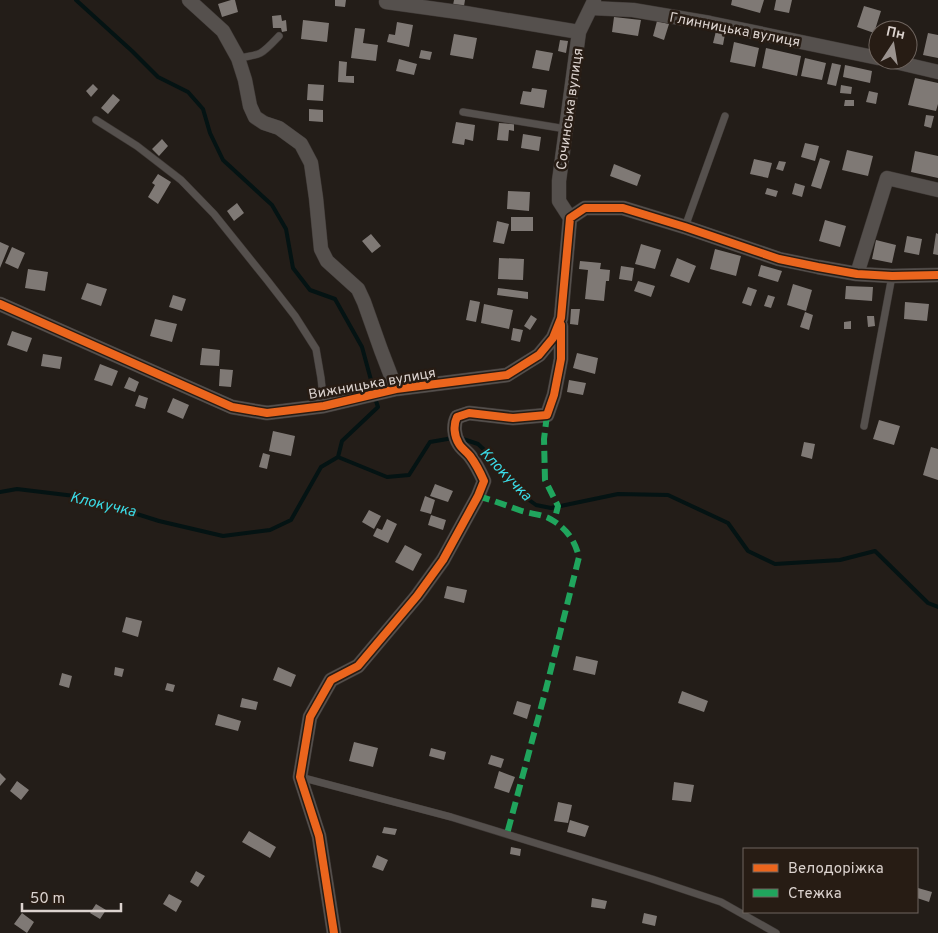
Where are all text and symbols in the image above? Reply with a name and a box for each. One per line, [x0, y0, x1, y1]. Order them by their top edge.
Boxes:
street label: Глинницька вулиця [668, 9, 802, 51]
north arrow [868, 20, 918, 70]
text: Пн [884, 23, 906, 44]
street label: Сочинська вулиця [554, 47, 587, 171]
street label: Вижницька вулиця [307, 365, 437, 404]
water label: Клокучка [475, 444, 535, 506]
water label: Клокучка [68, 489, 138, 522]
legend [743, 848, 918, 913]
text: Велодоріжка [788, 860, 884, 879]
scale bar [22, 880, 121, 912]
text: Стежка [788, 885, 842, 904]
text: 50 m [30, 890, 65, 909]

